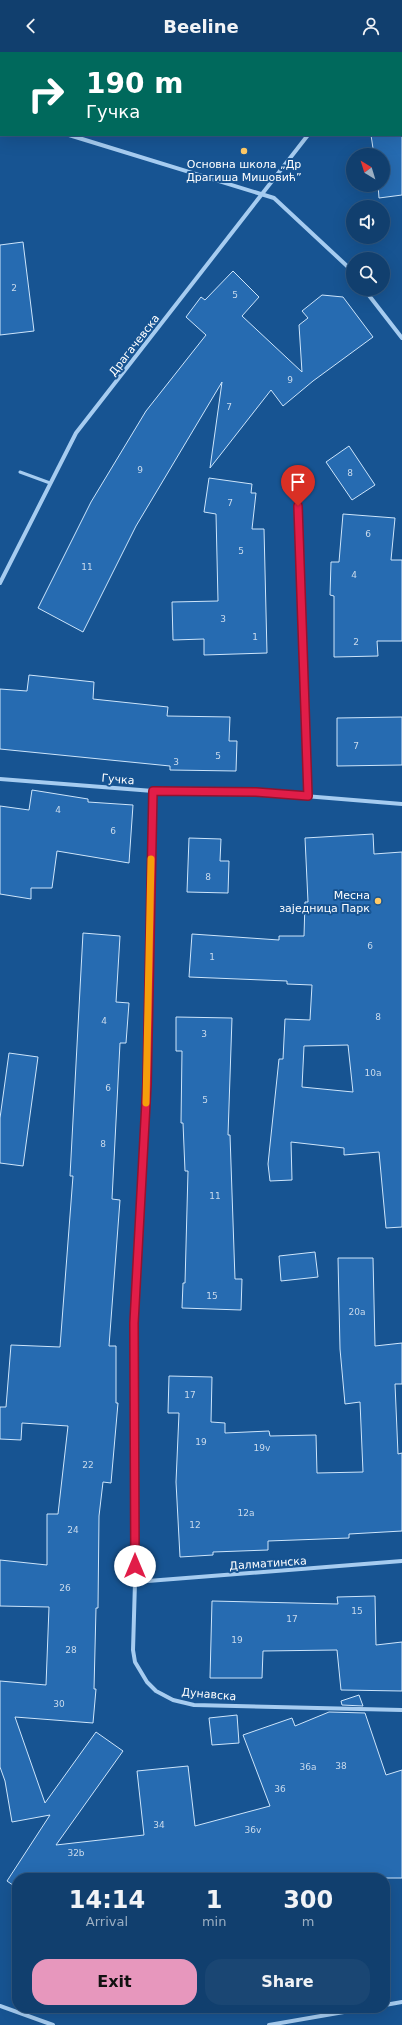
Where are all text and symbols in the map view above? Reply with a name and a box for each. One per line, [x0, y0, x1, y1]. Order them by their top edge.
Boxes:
icon: back [20, 15, 42, 37]
icon: person [360, 15, 382, 37]
text: Beeline [163, 16, 239, 37]
text: 190 m [86, 67, 183, 100]
icon: right [20, 68, 72, 120]
text: Гучка [86, 101, 140, 122]
marker: Основна школа „Др Драгиша Мишовић” [239, 146, 249, 156]
north arrow [346, 148, 390, 192]
map controls [346, 148, 390, 296]
place label: Основна школа „Др Драгиша Мишовић” [186, 158, 302, 184]
button: sound [346, 200, 390, 244]
button: search [346, 252, 390, 296]
house number: 2 [11, 283, 17, 293]
house number: 5 [232, 290, 238, 300]
street label: Драгачевска [106, 312, 162, 378]
house number: 9 [287, 375, 293, 385]
house number: 7 [226, 402, 232, 412]
house number: 9 [137, 465, 143, 475]
pin [281, 465, 315, 506]
house number: 8 [347, 468, 353, 478]
icon: arrive [287, 471, 309, 493]
house number: 7 [227, 498, 233, 508]
house number: 6 [365, 529, 371, 539]
house number: 5 [238, 546, 244, 556]
house number: 11 [81, 562, 93, 572]
house number: 4 [351, 570, 357, 580]
house number: 3 [220, 614, 226, 624]
house number: 1 [252, 632, 258, 642]
house number: 2 [353, 637, 359, 647]
house number: 7 [353, 741, 359, 751]
house number: 5 [215, 751, 221, 761]
house number: 3 [173, 757, 179, 767]
street label: Гучка [101, 772, 135, 787]
house number: 4 [55, 805, 61, 815]
house number: 6 [110, 826, 116, 836]
house number: 8 [205, 872, 211, 882]
place label: Месна заједница Парк [279, 889, 370, 915]
marker: Месна заједница Парк [373, 896, 383, 906]
house number: 6 [367, 941, 373, 951]
house number: 1 [209, 952, 215, 962]
house number: 8 [375, 1012, 381, 1022]
house number: 4 [101, 1016, 107, 1026]
house number: 3 [201, 1029, 207, 1039]
house number: 10a [365, 1068, 381, 1078]
house number: 6 [105, 1083, 111, 1093]
house number: 5 [202, 1095, 208, 1105]
house number: 8 [100, 1139, 106, 1149]
house number: 11 [209, 1191, 221, 1201]
house number: 15 [206, 1291, 218, 1301]
house number: 20a [349, 1307, 365, 1317]
house number: 17 [184, 1390, 196, 1400]
house number: 19 [195, 1437, 207, 1447]
house number: 19v [254, 1443, 271, 1453]
house number: 22 [82, 1460, 94, 1470]
house number: 12a [238, 1508, 254, 1518]
house number: 12 [189, 1520, 201, 1530]
house number: 24 [67, 1525, 79, 1535]
position arrow [114, 1545, 156, 1587]
street label: Далматинска [229, 1554, 307, 1573]
house number: 26 [59, 1583, 71, 1593]
house number: 15 [351, 1606, 363, 1616]
house number: 17 [286, 1614, 298, 1624]
house number: 19 [231, 1635, 243, 1645]
house number: 28 [65, 1645, 77, 1655]
street label: Дунавска [181, 1686, 237, 1703]
house number: 30 [53, 1699, 65, 1709]
house number: 38 [335, 1761, 347, 1771]
house number: 36a [300, 1762, 316, 1772]
house number: 36 [274, 1784, 286, 1794]
house number: 34 [153, 1820, 165, 1830]
house number: 36v [245, 1825, 262, 1835]
house number: 32b [67, 1848, 85, 1858]
text: 14:14 [69, 1886, 145, 1914]
text: 1 [206, 1886, 222, 1914]
text: 300 [283, 1886, 333, 1914]
text: Arrival [86, 1914, 128, 1929]
text: min [202, 1914, 226, 1929]
text: m [302, 1914, 315, 1929]
button: Exit [32, 1959, 197, 2005]
button: Share [205, 1959, 370, 2005]

